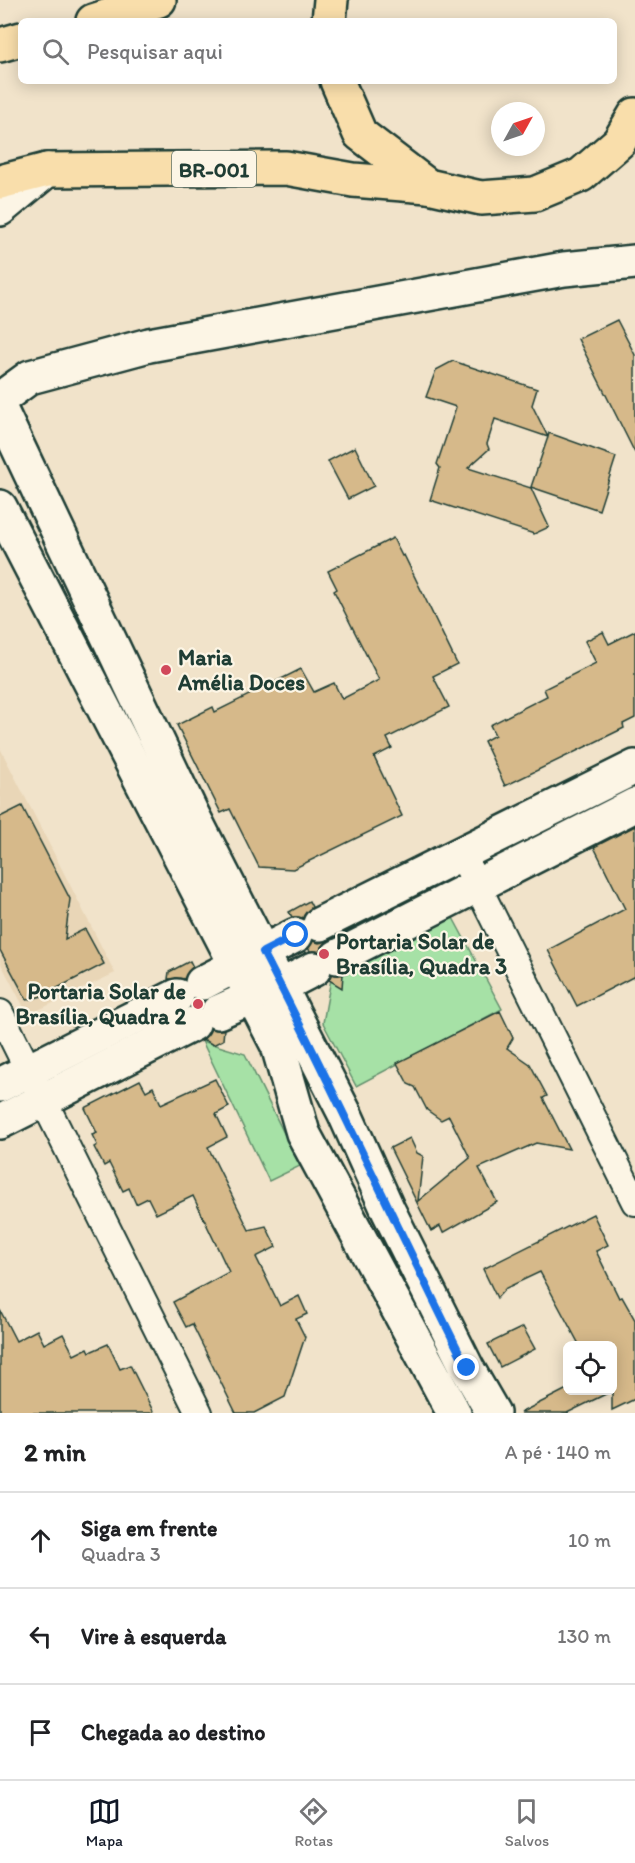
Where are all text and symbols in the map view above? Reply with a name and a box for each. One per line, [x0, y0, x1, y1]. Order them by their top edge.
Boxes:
search box [18, 18, 617, 84]
icon: search [39, 35, 72, 68]
text: Pesquisar aqui [87, 38, 223, 65]
north arrow [491, 102, 545, 156]
road number: BR-001 [172, 151, 256, 187]
place label: Maria Amélia Doces [177, 644, 305, 696]
marker: Maria Amélia Doces [159, 663, 173, 677]
route start [282, 921, 308, 947]
place label: Portaria Solar de Brasília, Quadra 3 [336, 928, 507, 980]
marker: Portaria Solar de Brasília, Quadra 3 [317, 947, 331, 961]
place label: Portaria Solar de Brasília, Quadra 2 [15, 978, 186, 1030]
marker: Portaria Solar de Brasília, Quadra 2 [191, 997, 205, 1011]
map controls [563, 1341, 617, 1395]
button: locate [563, 1341, 617, 1395]
route end [453, 1354, 479, 1380]
text: 2 min [24, 1436, 86, 1468]
text: A pé · 140 m [505, 1440, 611, 1464]
text: Siga em frente [81, 1515, 217, 1542]
icon: ahead [24, 1524, 57, 1557]
text: 10 m [568, 1528, 611, 1552]
text: Quadra 3 [81, 1542, 161, 1566]
icon: left [24, 1620, 57, 1653]
text: Vire à esquerda [81, 1623, 226, 1650]
text: 130 m [557, 1624, 611, 1648]
icon: arrive [24, 1716, 57, 1749]
text: Chegada ao destino [81, 1719, 265, 1746]
tab: Mapa [86, 1795, 123, 1850]
tab: Rotas [294, 1795, 333, 1850]
tab: Salvos [505, 1795, 549, 1850]

